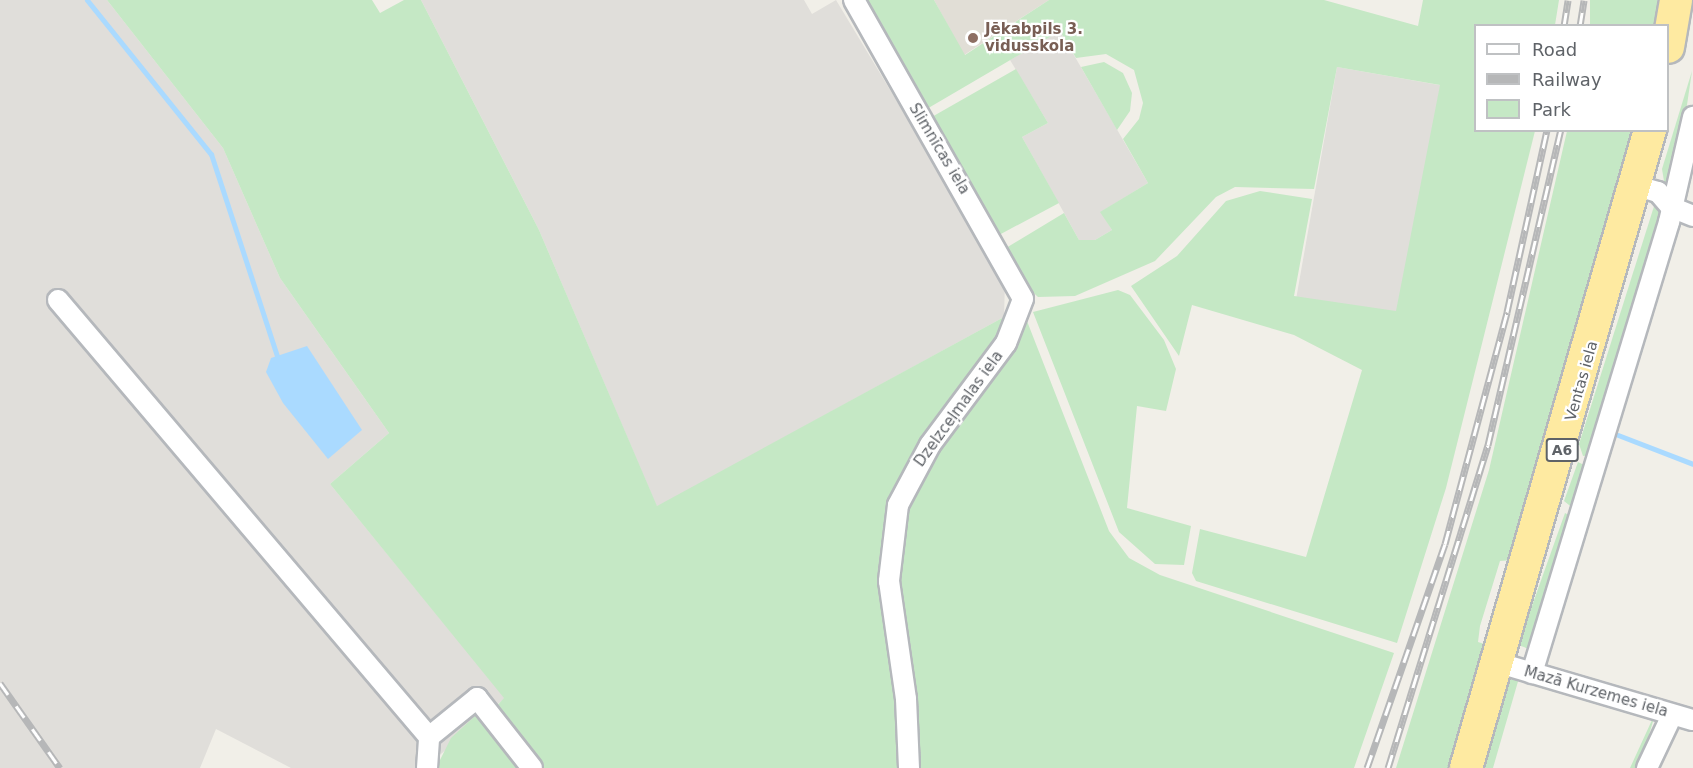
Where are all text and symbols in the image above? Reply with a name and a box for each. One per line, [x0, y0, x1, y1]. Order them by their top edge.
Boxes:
place label: Jēkabpils 3. vidusskola [985, 20, 1083, 55]
legend [1474, 24, 1669, 132]
marker: Jēkabpils 3. vidusskola [966, 31, 980, 45]
text: Road [1532, 39, 1577, 60]
text: Railway [1532, 69, 1602, 90]
text: Park [1532, 99, 1571, 120]
street label: Slimnīcas iela [905, 100, 973, 198]
street label: Ventas iela [1562, 339, 1602, 423]
street label: Dzelzceļmalas iela [911, 348, 1007, 470]
road number: A6 [1546, 439, 1578, 461]
street label: Mazā Kurzemes iela [1522, 663, 1670, 721]

